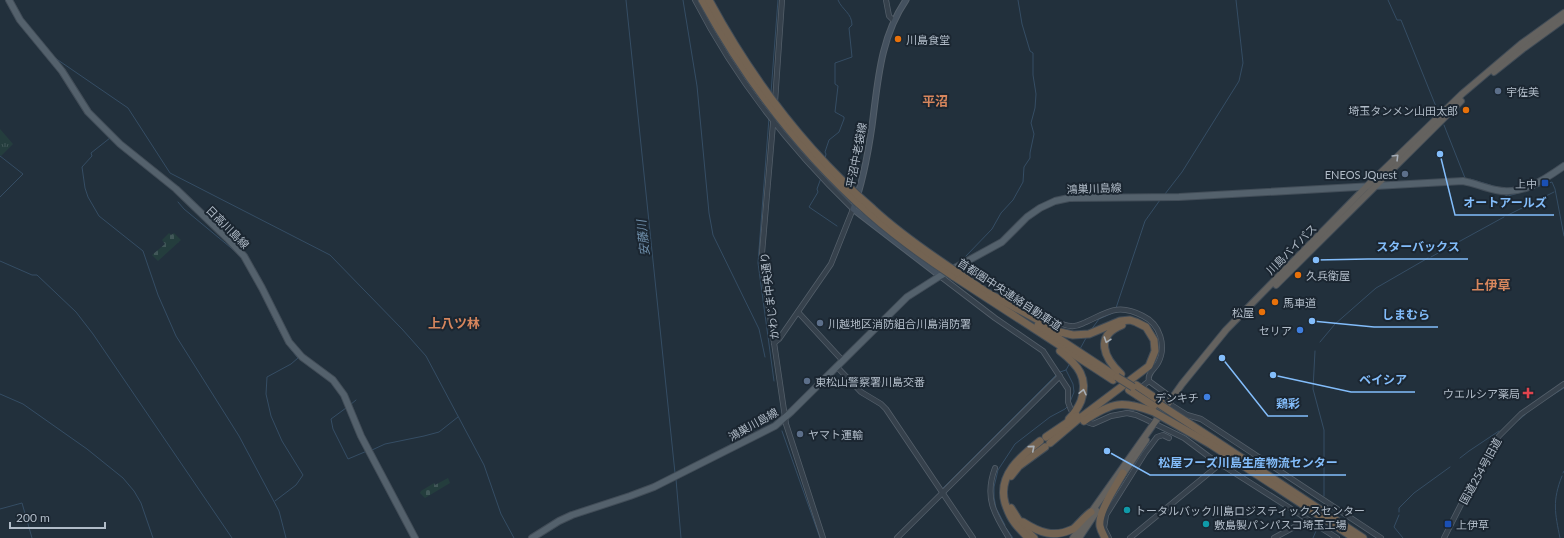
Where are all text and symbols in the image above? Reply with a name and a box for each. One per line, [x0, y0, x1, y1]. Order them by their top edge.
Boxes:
place label: 川島食堂 [906, 33, 950, 46]
marker: 川島食堂 [893, 34, 903, 44]
place label: 宇佐美 [1506, 85, 1539, 98]
marker: 宇佐美 [1493, 86, 1503, 96]
district label: 平沼 [922, 93, 948, 109]
place label: 埼玉タンメン山田太郎 [1348, 104, 1458, 117]
marker: 埼玉タンメン山田太郎 [1461, 105, 1471, 115]
street label: 平沼中老袋線 [843, 121, 869, 189]
one-way arrow [1391, 154, 1399, 162]
place label: ENEOS JQuest [1325, 168, 1397, 181]
marker: ENEOS JQuest [1400, 169, 1410, 179]
place label: 上中 [1515, 177, 1537, 190]
marker: 上中 [1540, 178, 1550, 188]
street label: 鴻巣川島線 [1066, 181, 1122, 195]
callout: オートアールズ [1455, 191, 1554, 215]
text: オートアールズ [1463, 195, 1547, 210]
street label: 日高川島線 [204, 203, 252, 251]
water label: 安藤川 [633, 217, 652, 257]
street label: 川島バイパス [1263, 221, 1319, 277]
callout: スターバックス [1368, 235, 1468, 259]
text: スターバックス [1376, 239, 1460, 254]
street label: かわじま中央通り [757, 252, 781, 340]
street label: 首都圏中央連絡自動車道 [956, 256, 1064, 332]
place label: 久兵衛屋 [1306, 269, 1350, 282]
marker: 久兵衛屋 [1293, 270, 1303, 280]
district label: 上伊草 [1471, 277, 1511, 293]
place label: 馬車道 [1283, 296, 1316, 309]
marker: 馬車道 [1270, 297, 1280, 307]
callout: しまむら [1374, 303, 1438, 327]
place label: 松屋 [1232, 306, 1254, 319]
marker: 松屋 [1257, 307, 1267, 317]
text: しまむら [1382, 307, 1430, 322]
district label: 上八ツ林 [428, 315, 480, 331]
place label: 川越地区消防組合川島消防署 [828, 317, 971, 330]
marker: 川越地区消防組合川島消防署 [815, 318, 825, 328]
place label: セリア [1259, 324, 1292, 337]
marker: セリア [1295, 325, 1305, 335]
one-way arrow [1103, 337, 1111, 344]
callout: ベイシア [1351, 368, 1415, 392]
text: ベイシア [1359, 372, 1407, 387]
place label: 東松山警察署川島交番 [815, 375, 925, 388]
marker: 東松山警察署川島交番 [802, 376, 812, 386]
place label: ウエルシア薬局 [1443, 387, 1520, 400]
marker: ウエルシア薬局 [1523, 388, 1533, 398]
one-way arrow [1079, 389, 1087, 396]
place label: デンキチ [1155, 391, 1199, 404]
marker: デンキチ [1202, 392, 1212, 402]
callout: 鶏彩 [1268, 392, 1308, 416]
text: 鶏彩 [1276, 396, 1300, 411]
street label: 鴻巣川島線 [726, 405, 780, 443]
place label: ヤマト運輸 [808, 428, 863, 441]
marker: ヤマト運輸 [795, 429, 805, 439]
street label: 国道254号旧道 [1456, 435, 1504, 507]
one-way arrow [1027, 445, 1035, 452]
callout: 松屋フーズ川島生産物流センター [1150, 451, 1346, 475]
text: 松屋フーズ川島生産物流センター [1158, 455, 1338, 470]
scale bar [10, 504, 105, 530]
place label: トータルバック川島ロジスティックスセンター [1135, 504, 1365, 517]
marker: トータルバック川島ロジスティックスセンター [1122, 505, 1132, 515]
text: 200 m [16, 510, 50, 525]
place label: 敷島製パンパスコ埼玉工場 [1214, 518, 1347, 531]
place label: 上伊草 [1456, 518, 1489, 531]
marker: 敷島製パンパスコ埼玉工場 [1201, 519, 1211, 529]
marker: 上伊草 [1443, 519, 1453, 529]

